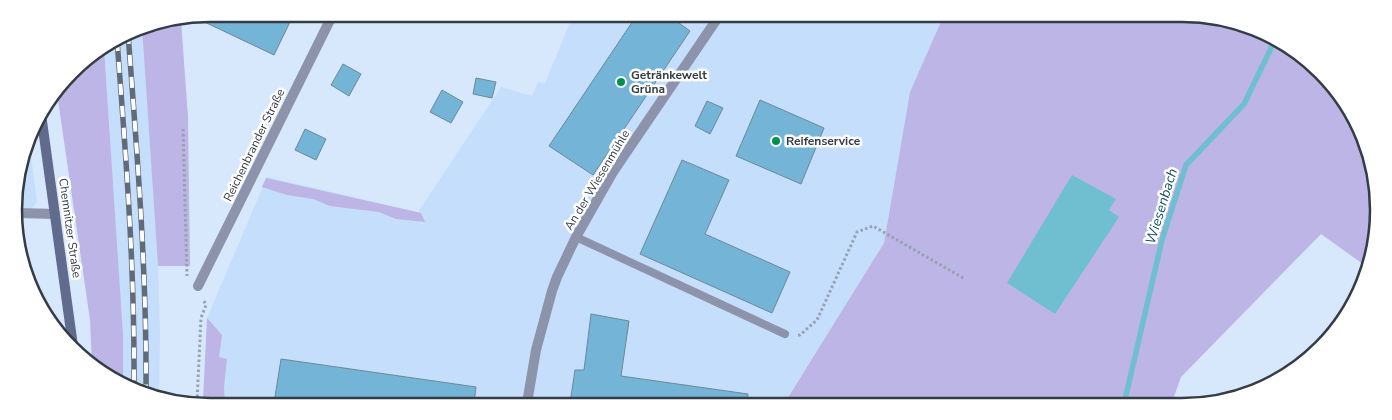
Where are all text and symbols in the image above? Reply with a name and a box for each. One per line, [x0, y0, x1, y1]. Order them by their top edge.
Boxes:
place label: Getränkewelt Grüna [631, 67, 707, 97]
marker: Getränkewelt Grüna [615, 76, 627, 88]
street label: Reichenbrander Straße [220, 86, 288, 204]
street label: An der Wiesenmühle [561, 127, 633, 233]
place label: Reifenservice [786, 133, 861, 149]
marker: Reifenservice [770, 135, 782, 147]
water label: Wiesenbach [1141, 166, 1182, 246]
street label: Chemnitzer Straße [55, 177, 85, 279]

